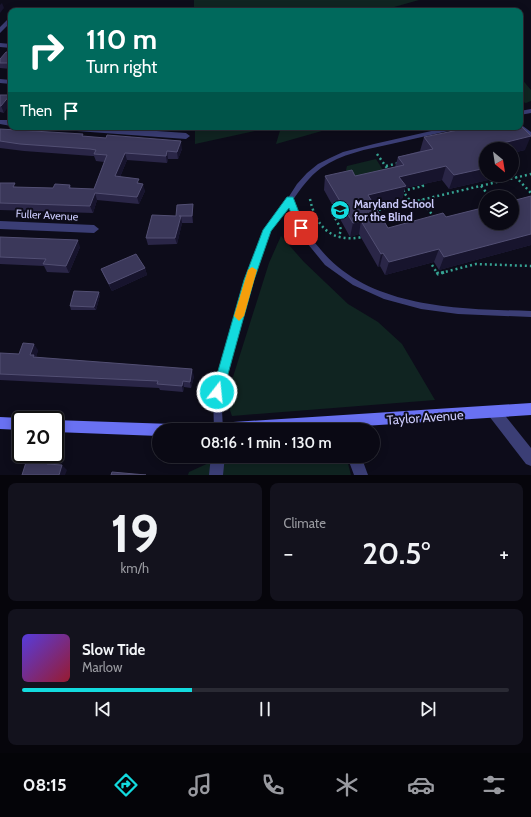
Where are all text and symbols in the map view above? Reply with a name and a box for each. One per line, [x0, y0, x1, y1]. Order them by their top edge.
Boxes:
text: 110 m [86, 22, 157, 56]
icon: right [20, 24, 72, 76]
text: Turn right [86, 56, 157, 78]
icon: arrive [60, 100, 82, 122]
text: Then [20, 102, 52, 120]
north arrow [479, 142, 519, 182]
map controls [479, 142, 519, 230]
button: layers [479, 190, 519, 230]
place label: Maryland School for the Blind [354, 197, 434, 224]
school or university icon: Maryland School for the Blind [329, 199, 351, 221]
street label: Fuller Avenue [15, 206, 79, 224]
pin [284, 211, 318, 245]
icon: arrive [290, 217, 312, 239]
position arrow [196, 371, 238, 413]
street label: Taylor Avenue [386, 406, 464, 428]
speed limit sign: 20 [12, 411, 64, 463]
text: 08:16 · 1 min · 130 m [200, 434, 332, 452]
text: 19 [111, 502, 159, 565]
text: Climate [284, 515, 326, 531]
text: 20.5° [362, 535, 430, 572]
text: − [284, 540, 293, 567]
text: + [499, 540, 509, 567]
text: km/h [121, 560, 149, 576]
text: Slow Tide [82, 641, 145, 659]
text: Marlow [82, 659, 122, 675]
icon: previous [92, 698, 114, 720]
icon: pause [254, 698, 276, 720]
icon: next [417, 698, 439, 720]
icon: directions [112, 771, 140, 799]
icon: music [186, 771, 214, 799]
icon: phone [259, 771, 287, 799]
icon: climate [333, 771, 361, 799]
icon: car [407, 771, 435, 799]
icon: filters [480, 771, 508, 799]
text: 08:15 [23, 774, 67, 796]

